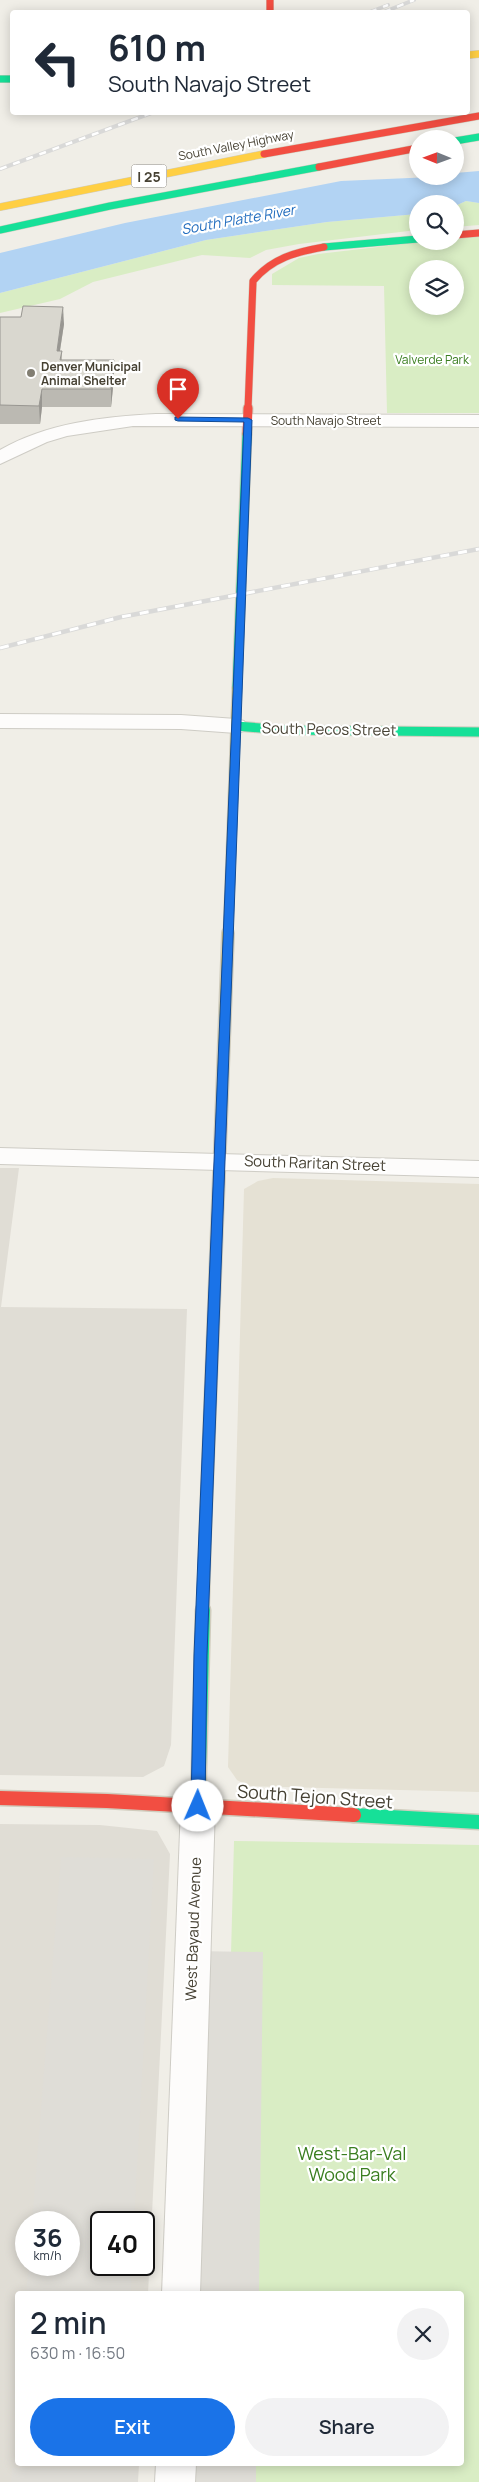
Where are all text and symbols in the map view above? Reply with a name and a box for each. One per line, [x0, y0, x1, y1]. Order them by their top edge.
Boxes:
text: 610 m [108, 24, 206, 72]
icon: left [25, 30, 90, 95]
text: South Navajo Street [108, 69, 311, 99]
street label: South Valley Highway [177, 125, 296, 165]
north arrow [409, 130, 464, 185]
map controls [409, 130, 464, 315]
road number: I 25 [132, 165, 166, 188]
button: search [409, 195, 464, 250]
water label: South Platte River [180, 199, 298, 238]
button: layers [409, 260, 464, 315]
park label: Valverde Park [395, 351, 470, 368]
place label: Denver Municipal Animal Shelter [41, 358, 141, 389]
marker: Denver Municipal Animal Shelter [25, 367, 37, 379]
pin [157, 368, 199, 419]
icon: arrive [164, 375, 192, 403]
street label: South Navajo Street [271, 412, 382, 429]
street label: South Pecos Street [262, 717, 396, 741]
street label: South Raritan Street [244, 1150, 386, 1176]
position arrow [171, 1779, 223, 1831]
street label: South Tejon Street [236, 1779, 394, 1813]
street label: West Bayaud Avenue [180, 1856, 206, 2001]
park label: West-Bar-Val Wood Park [297, 2141, 407, 2186]
speed limit sign: 40 [90, 2211, 155, 2276]
text: 36 [32, 2220, 63, 2255]
text: km/h [34, 2247, 61, 2264]
text: 2 min [30, 2302, 106, 2343]
button: close [397, 2308, 449, 2360]
text: 630 m · 16:50 [30, 2342, 125, 2364]
button: Exit [30, 2398, 235, 2456]
button: Share [245, 2398, 449, 2456]

